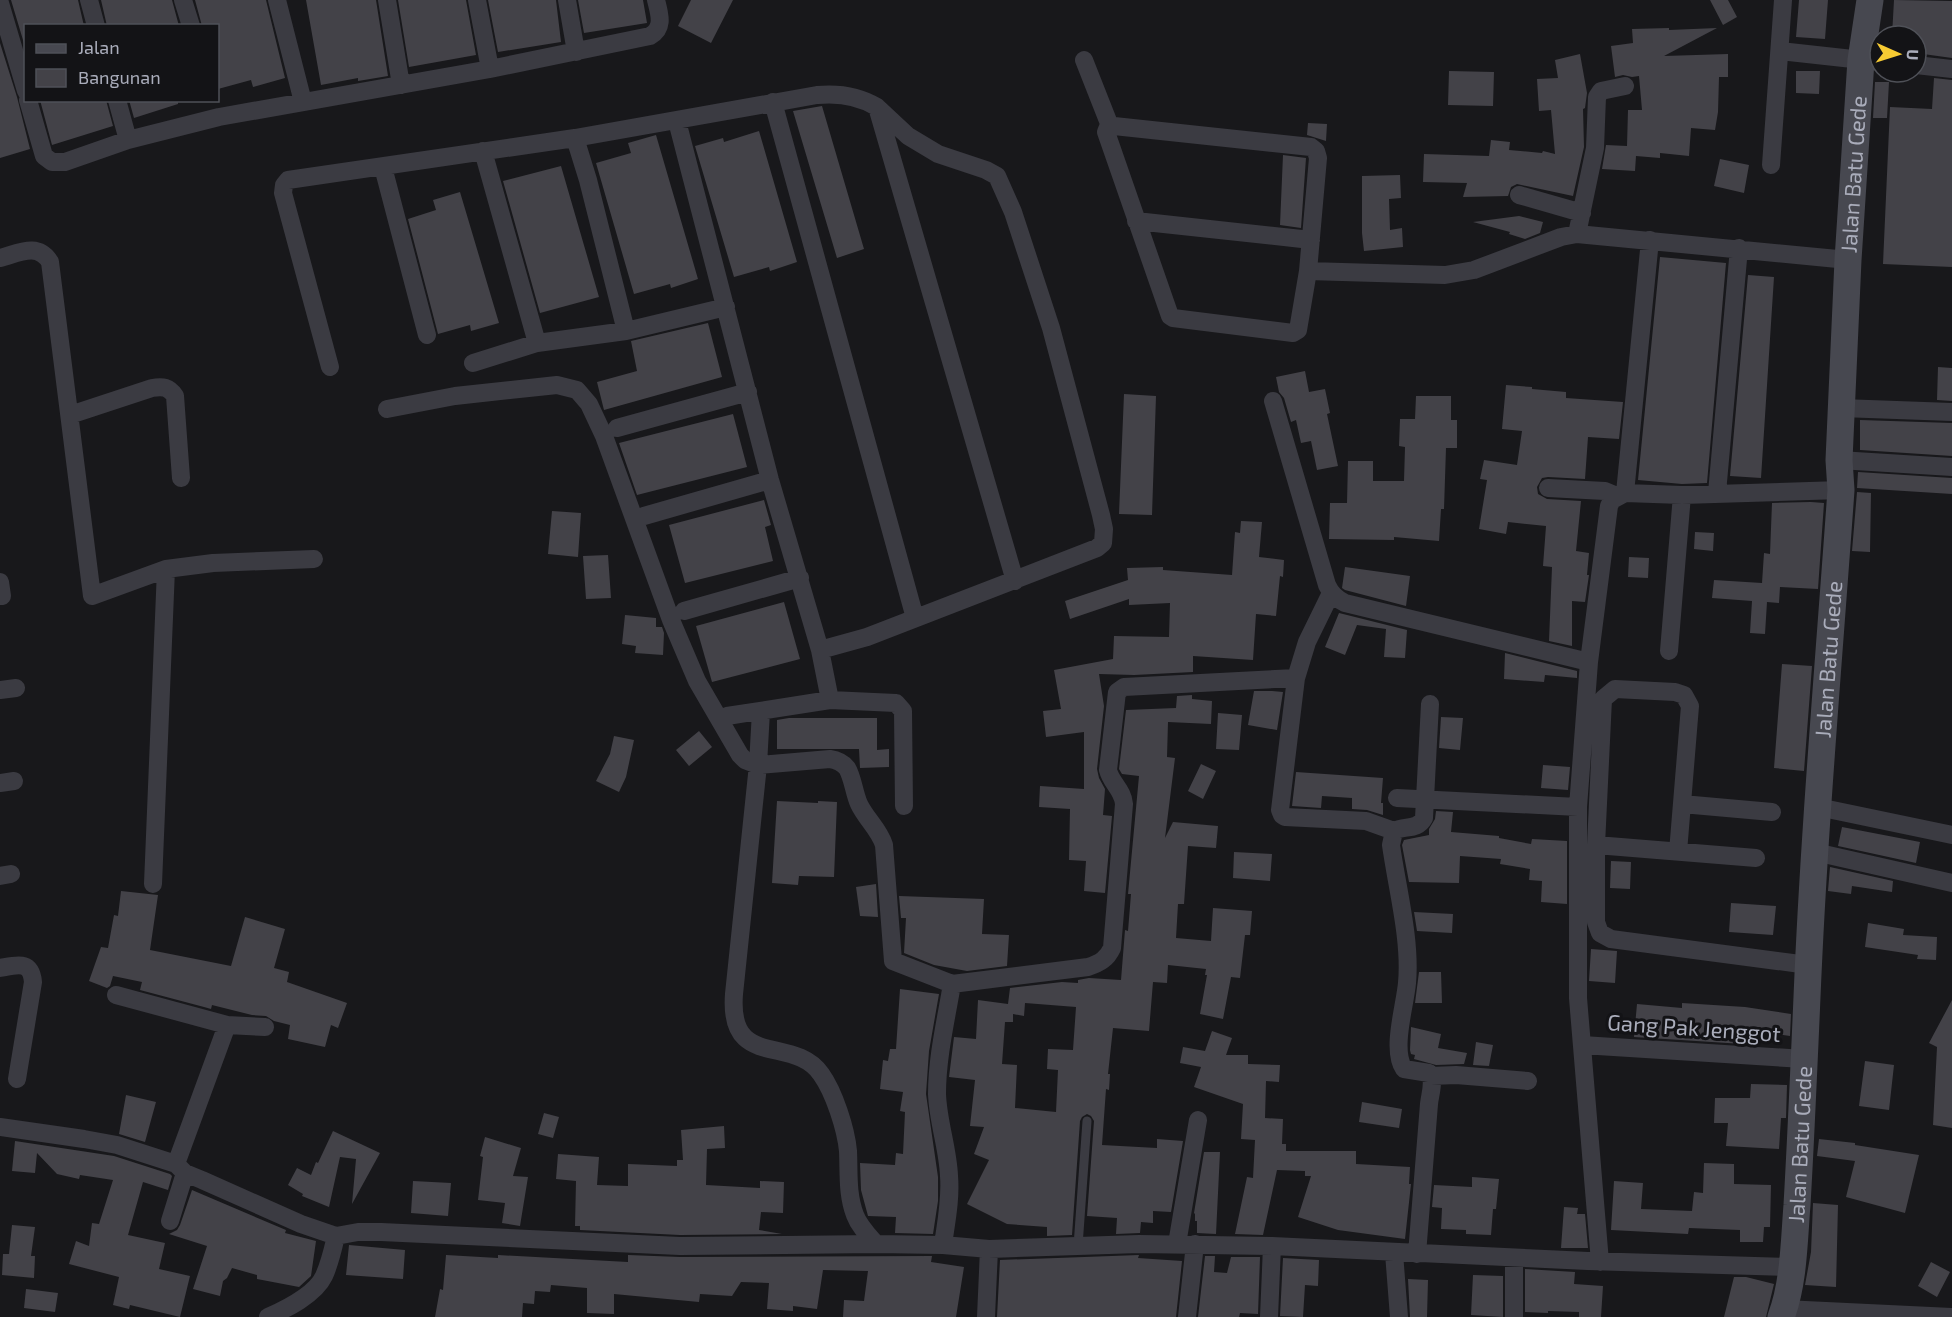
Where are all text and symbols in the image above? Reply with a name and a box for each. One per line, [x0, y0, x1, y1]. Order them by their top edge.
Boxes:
legend [24, 24, 219, 102]
north arrow [1868, 24, 1928, 84]
text: Jalan [78, 36, 120, 58]
text: U [1904, 49, 1923, 61]
text: Bangunan [78, 66, 161, 88]
street label: Jalan Batu Gede [1834, 95, 1871, 254]
street label: Jalan Batu Gede [1809, 580, 1846, 739]
street label: Gang Pak Jenggot [1607, 1008, 1782, 1046]
street label: Jalan Batu Gede [1782, 1065, 1816, 1224]

